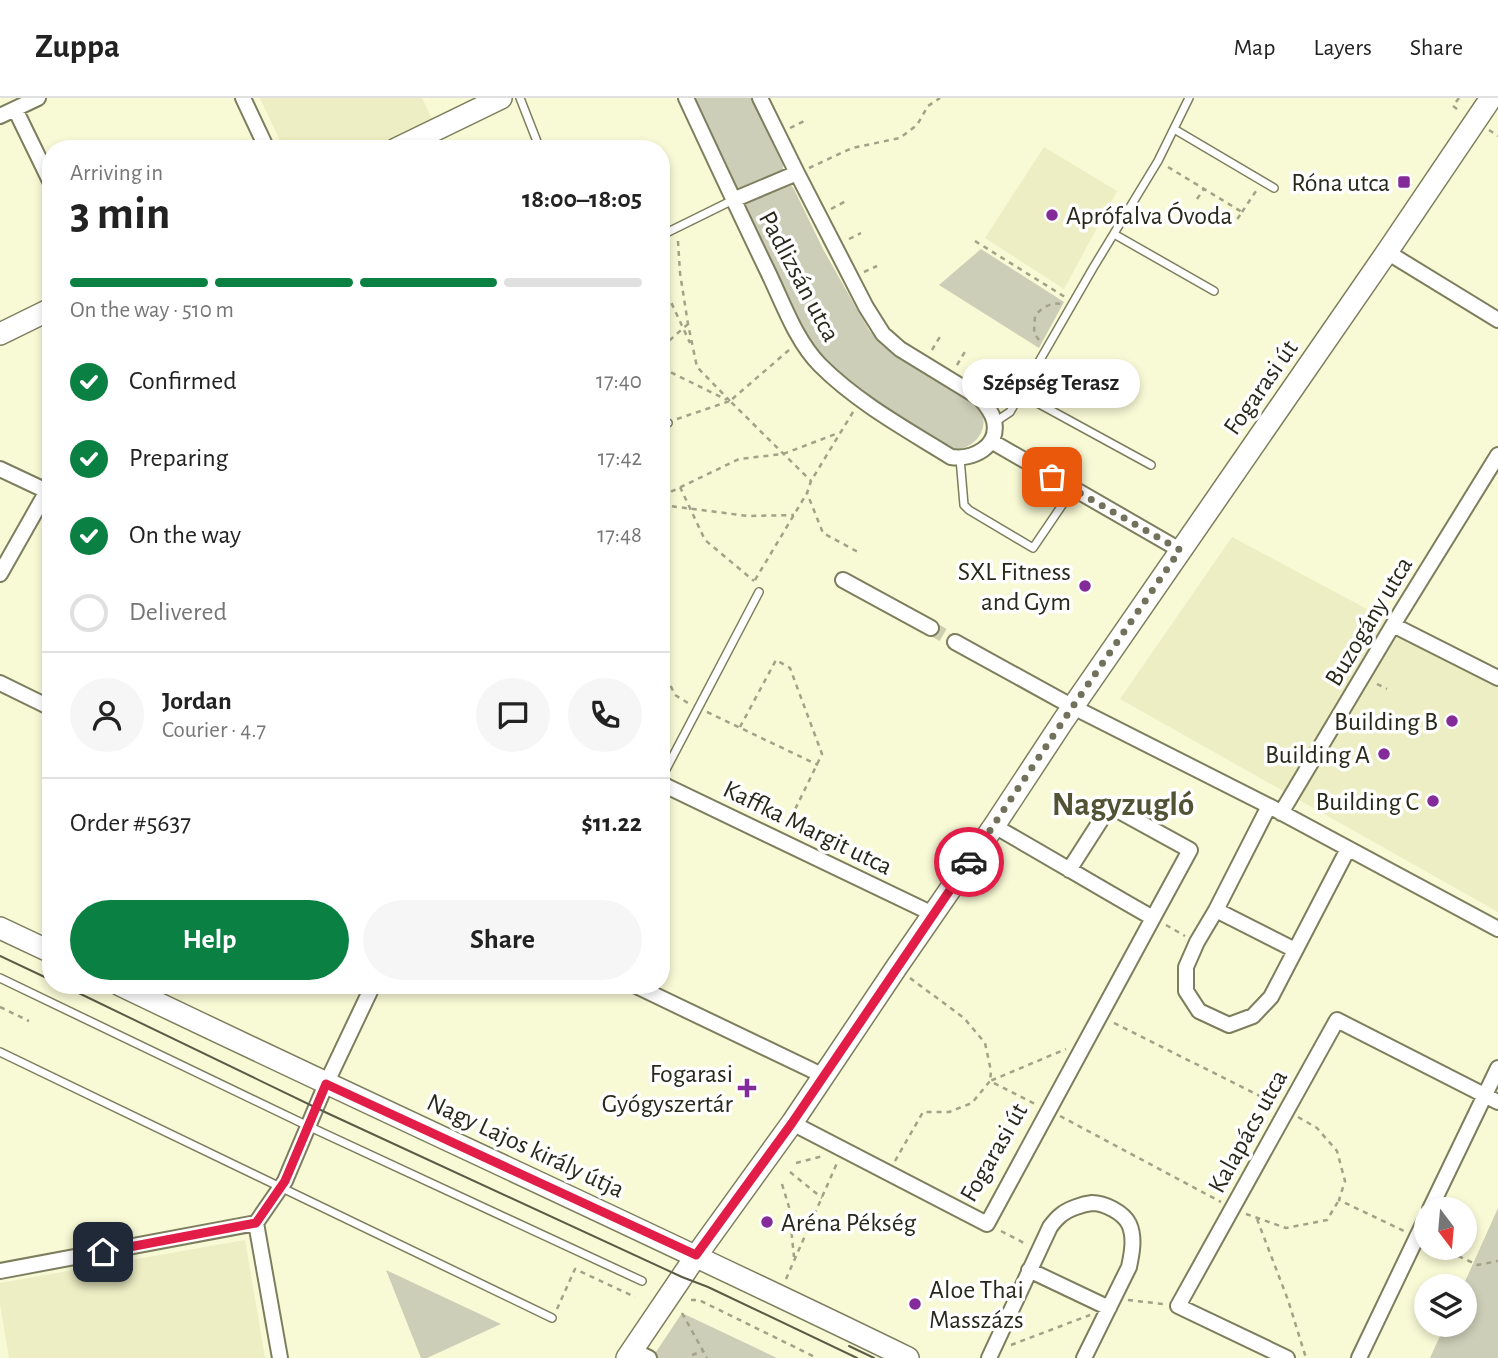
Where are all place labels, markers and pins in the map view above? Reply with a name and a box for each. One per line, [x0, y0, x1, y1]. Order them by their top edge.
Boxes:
place label: Róna utca [1291, 170, 1390, 196]
marker: Róna utca [1396, 174, 1412, 190]
place label: Aprófalva Óvoda [1066, 201, 1232, 229]
marker: Aprófalva Óvoda [1044, 207, 1060, 223]
callout: Szépség Terasz [963, 358, 1141, 407]
pin [1022, 447, 1082, 507]
place label: SXL Fitness and Gym [958, 559, 1071, 615]
marker: SXL Fitness and Gym [1077, 578, 1093, 594]
place label: Building B [1334, 709, 1438, 735]
marker: Building B [1444, 713, 1460, 729]
place label: Building A [1265, 742, 1370, 768]
marker: Building A [1376, 746, 1392, 762]
place label: Building C [1315, 789, 1419, 815]
marker: Building C [1425, 793, 1441, 809]
place label: Fogarasi Gyógyszertár [602, 1061, 734, 1117]
marker: Fogarasi Gyógyszertár [739, 1080, 755, 1096]
place label: Aréna Pékség [781, 1210, 916, 1236]
marker: Aréna Pékség [759, 1214, 775, 1230]
pin [73, 1222, 133, 1282]
place label: Aloe Thai Masszázs [929, 1277, 1024, 1333]
marker: Aloe Thai Masszázs [907, 1296, 923, 1312]

